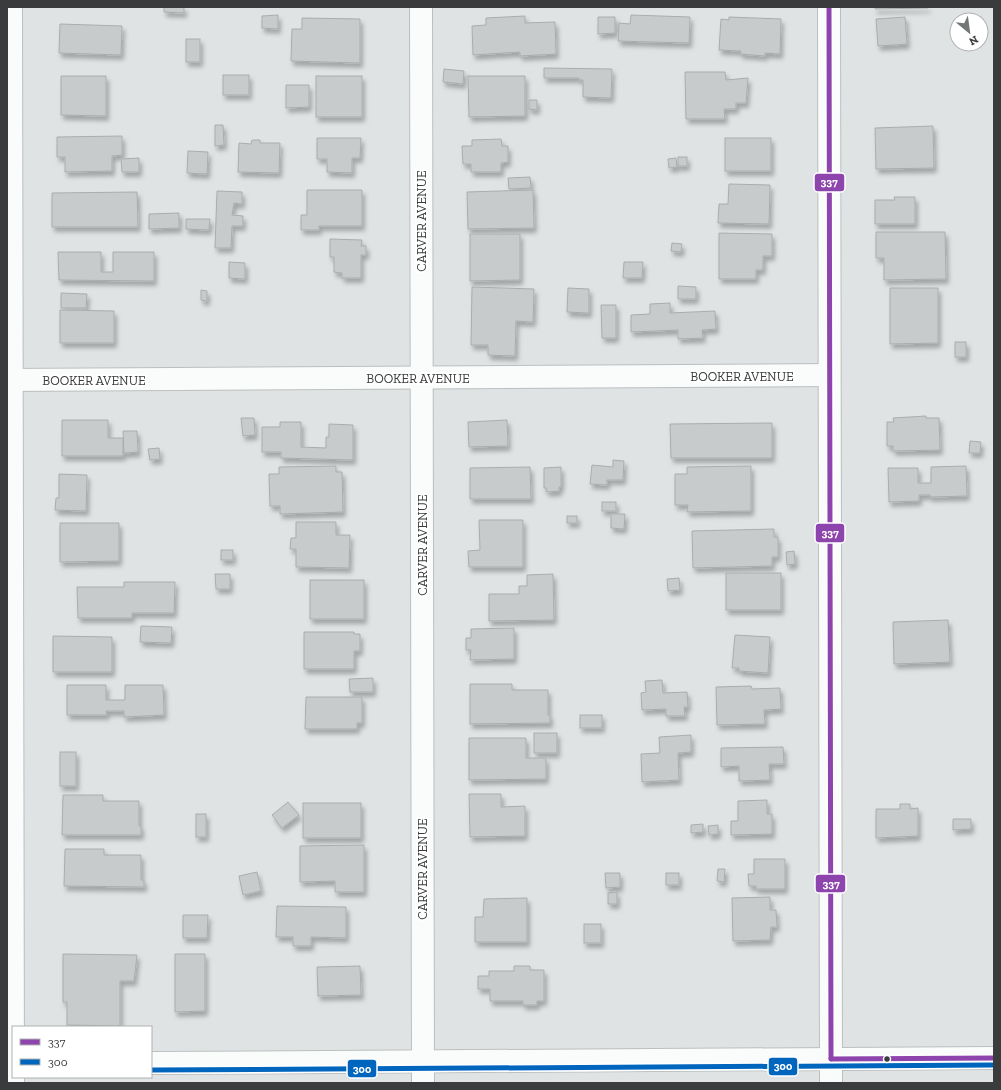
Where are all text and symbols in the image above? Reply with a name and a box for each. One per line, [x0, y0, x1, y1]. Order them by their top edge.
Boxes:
north arrow [949, 12, 989, 52]
text: N [966, 33, 980, 48]
street label: CARVER AVENUE [414, 170, 429, 272]
line badge: 337 [814, 173, 845, 192]
text: 337 [820, 176, 838, 189]
street label: BOOKER AVENUE [690, 369, 794, 384]
street label: BOOKER AVENUE [366, 371, 470, 386]
street label: BOOKER AVENUE [42, 373, 146, 388]
street label: CARVER AVENUE [415, 494, 430, 596]
line badge: 337 [815, 523, 845, 543]
text: 337 [821, 527, 839, 540]
street label: CARVER AVENUE [415, 818, 430, 920]
line badge: 337 [815, 874, 846, 893]
text: 337 [822, 878, 840, 891]
legend [12, 1026, 152, 1078]
text: 337 [48, 1035, 66, 1049]
unlabelled marker [882, 1054, 892, 1064]
text: 300 [48, 1055, 68, 1069]
line badge: 300 [768, 1057, 798, 1076]
line badge: 300 [347, 1059, 377, 1078]
text: 300 [774, 1060, 792, 1073]
text: 300 [353, 1063, 371, 1076]

